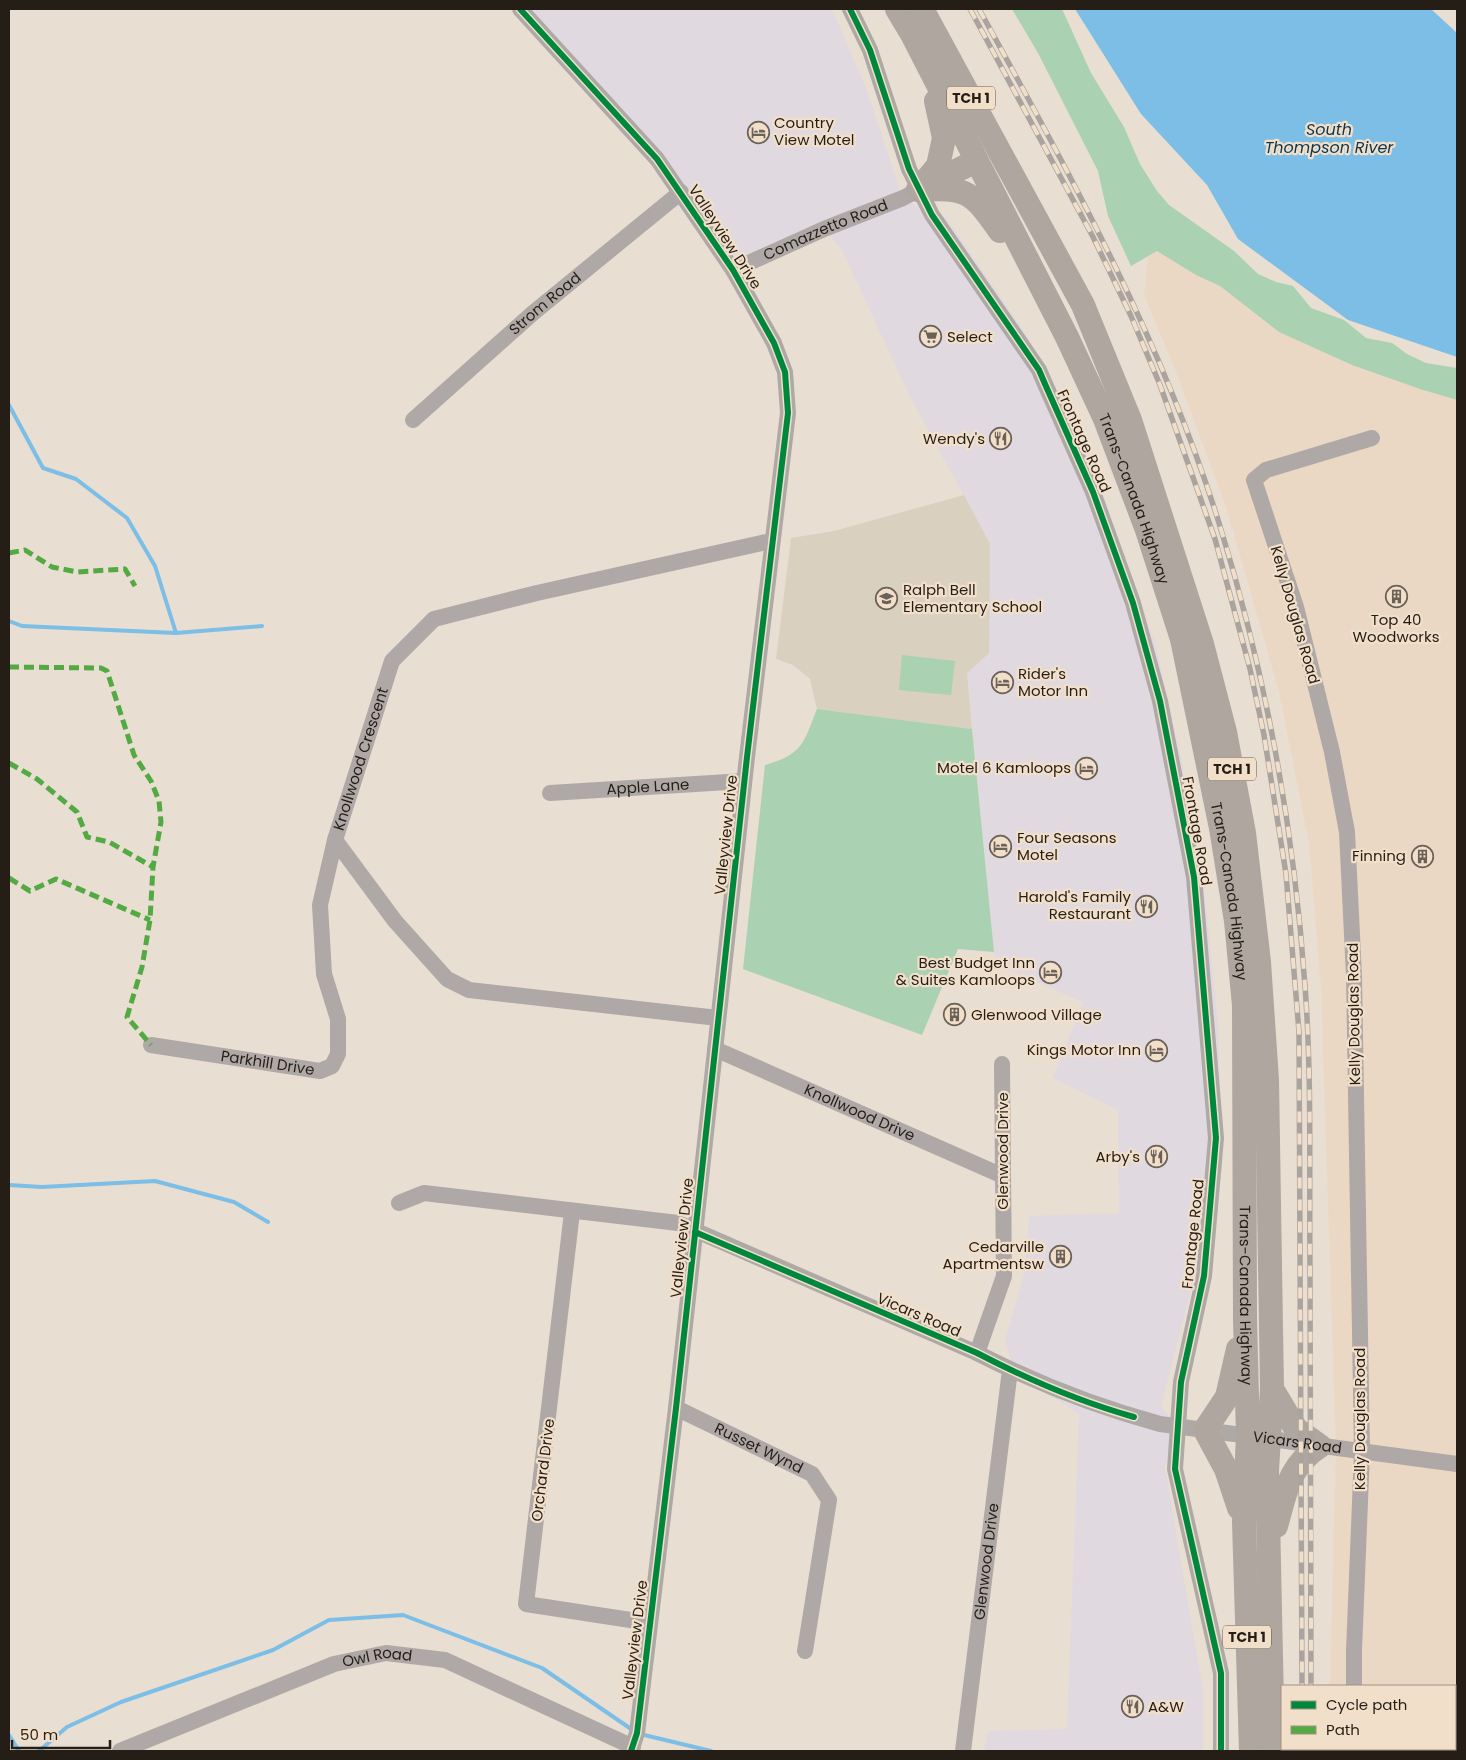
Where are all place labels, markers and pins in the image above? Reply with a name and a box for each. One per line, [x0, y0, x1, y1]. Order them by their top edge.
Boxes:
place label: Country View Motel [774, 112, 854, 150]
hotel icon: Country View Motel [746, 120, 770, 144]
supermarket icon: Select [919, 325, 943, 349]
place label: Select [947, 326, 993, 347]
restaurant icon: Wendy's [989, 427, 1013, 451]
place label: Wendy's [923, 428, 985, 449]
place label: Ralph Bell Elementary School [903, 579, 1042, 617]
building icon: Top 40 Woodworks [1384, 585, 1408, 609]
school or university icon: Ralph Bell Elementary School [875, 587, 899, 611]
place label: Top 40 Woodworks [1352, 609, 1440, 647]
place label: Rider's Motor Inn [1018, 663, 1088, 701]
hotel icon: Rider's Motor Inn [990, 671, 1014, 695]
hotel icon: Motel 6 Kamloops [1075, 756, 1099, 780]
place label: Motel 6 Kamloops [937, 757, 1071, 778]
place label: Four Seasons Motel [1017, 827, 1117, 865]
hotel icon: Four Seasons Motel [989, 835, 1013, 859]
building icon: Finning [1410, 844, 1434, 868]
place label: Finning [1352, 845, 1406, 866]
place label: Harold's Family Restaurant [1018, 886, 1132, 924]
restaurant icon: Harold's Family Restaurant [1135, 894, 1159, 918]
place label: Best Budget Inn & Suites Kamloops [896, 952, 1035, 990]
hotel icon: Best Budget Inn & Suites Kamloops [1039, 960, 1063, 984]
building icon: Glenwood Village [943, 1003, 967, 1027]
place label: Glenwood Village [971, 1004, 1102, 1025]
hotel icon: Kings Motor Inn [1145, 1038, 1169, 1062]
place label: Kings Motor Inn [1027, 1039, 1141, 1060]
restaurant icon: Arby's [1144, 1145, 1168, 1169]
place label: Arby's [1095, 1146, 1140, 1167]
place label: Cedarville Apartmentsw [943, 1236, 1045, 1274]
building icon: Cedarville Apartmentsw [1048, 1244, 1072, 1268]
restaurant icon: A&W [1120, 1695, 1144, 1719]
place label: A&W [1148, 1696, 1184, 1717]

